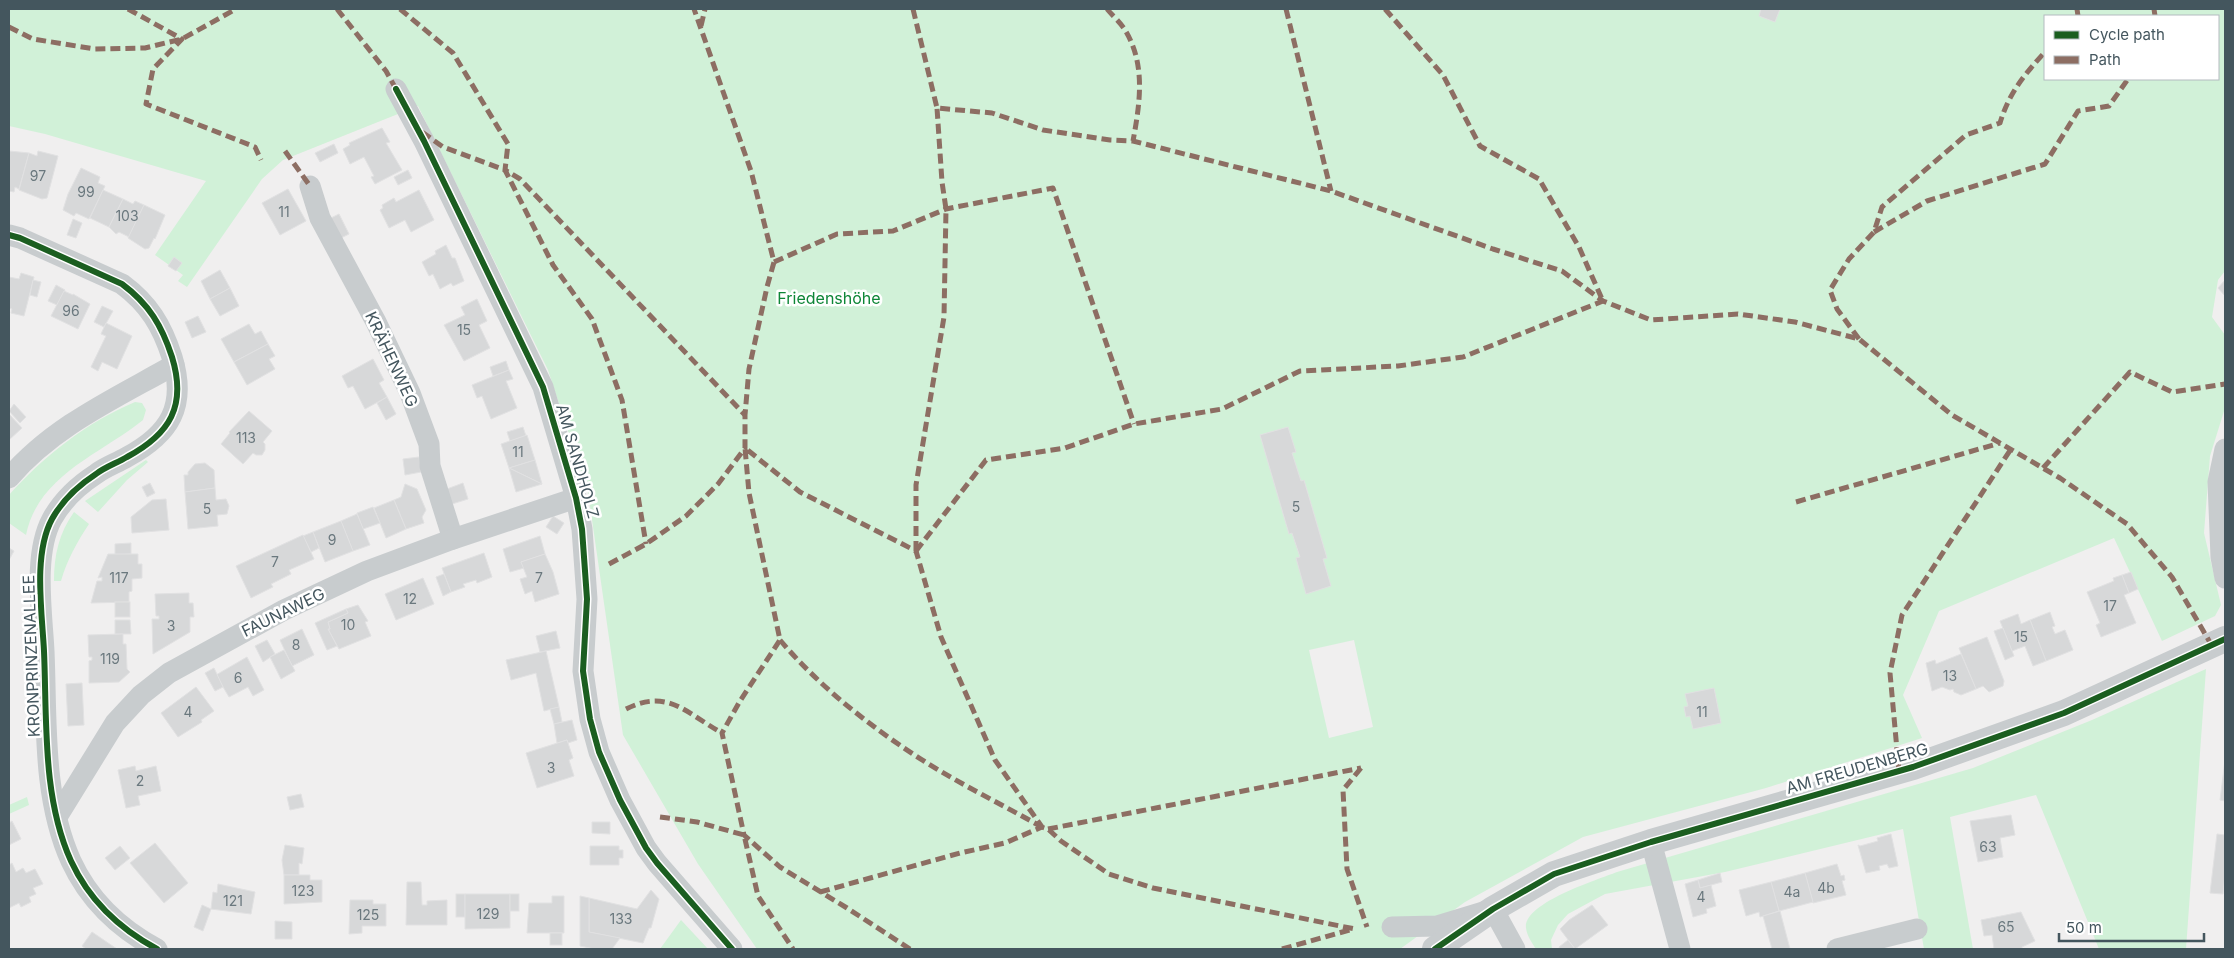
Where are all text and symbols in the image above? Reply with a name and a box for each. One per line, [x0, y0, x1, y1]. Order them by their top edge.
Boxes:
legend [2044, 15, 2219, 80]
text: Cycle path [2089, 25, 2165, 44]
text: Path [2089, 50, 2121, 69]
house number: 97 [30, 167, 46, 184]
house number: 99 [77, 183, 95, 200]
house number: 11 [278, 203, 290, 220]
house number: 103 [115, 207, 139, 224]
park label: Friedenshöhe [777, 288, 881, 308]
house number: 96 [62, 302, 80, 319]
street label: KRÄHENWEG [361, 308, 423, 410]
house number: 15 [457, 321, 471, 338]
street label: AM SANDHOLZ [552, 401, 604, 521]
house number: 113 [236, 429, 256, 446]
house number: 11 [512, 443, 524, 460]
house number: 5 [1292, 498, 1300, 515]
house number: 5 [203, 500, 211, 517]
house number: 9 [328, 531, 336, 548]
house number: 7 [271, 553, 279, 570]
house number: 117 [109, 569, 129, 586]
house number: 7 [535, 569, 543, 586]
street label: KRONPRINZENALLEE [18, 575, 44, 737]
street label: FAUNAWEG [238, 583, 328, 641]
house number: 12 [403, 590, 417, 607]
house number: 17 [2103, 597, 2117, 614]
house number: 10 [341, 616, 355, 633]
house number: 3 [167, 617, 175, 634]
house number: 15 [2014, 628, 2028, 645]
house number: 8 [292, 636, 300, 653]
house number: 119 [100, 650, 120, 667]
house number: 13 [1943, 667, 1957, 684]
house number: 6 [234, 669, 242, 686]
house number: 4 [183, 703, 193, 720]
house number: 11 [1696, 703, 1708, 720]
street label: AM FREUDENBERG [1784, 738, 1930, 798]
house number: 3 [547, 759, 555, 776]
house number: 2 [136, 772, 144, 789]
house number: 63 [1979, 838, 1997, 855]
house number: 4b [1817, 879, 1835, 896]
house number: 123 [292, 882, 314, 899]
house number: 4a [1784, 883, 1800, 900]
house number: 4 [1696, 888, 1706, 905]
house number: 121 [223, 892, 243, 909]
house number: 129 [477, 905, 499, 922]
house number: 125 [357, 906, 379, 923]
house number: 133 [610, 910, 633, 927]
scale bar [2059, 910, 2204, 942]
house number: 65 [1997, 918, 2015, 935]
text: 50 m [2066, 918, 2102, 937]

